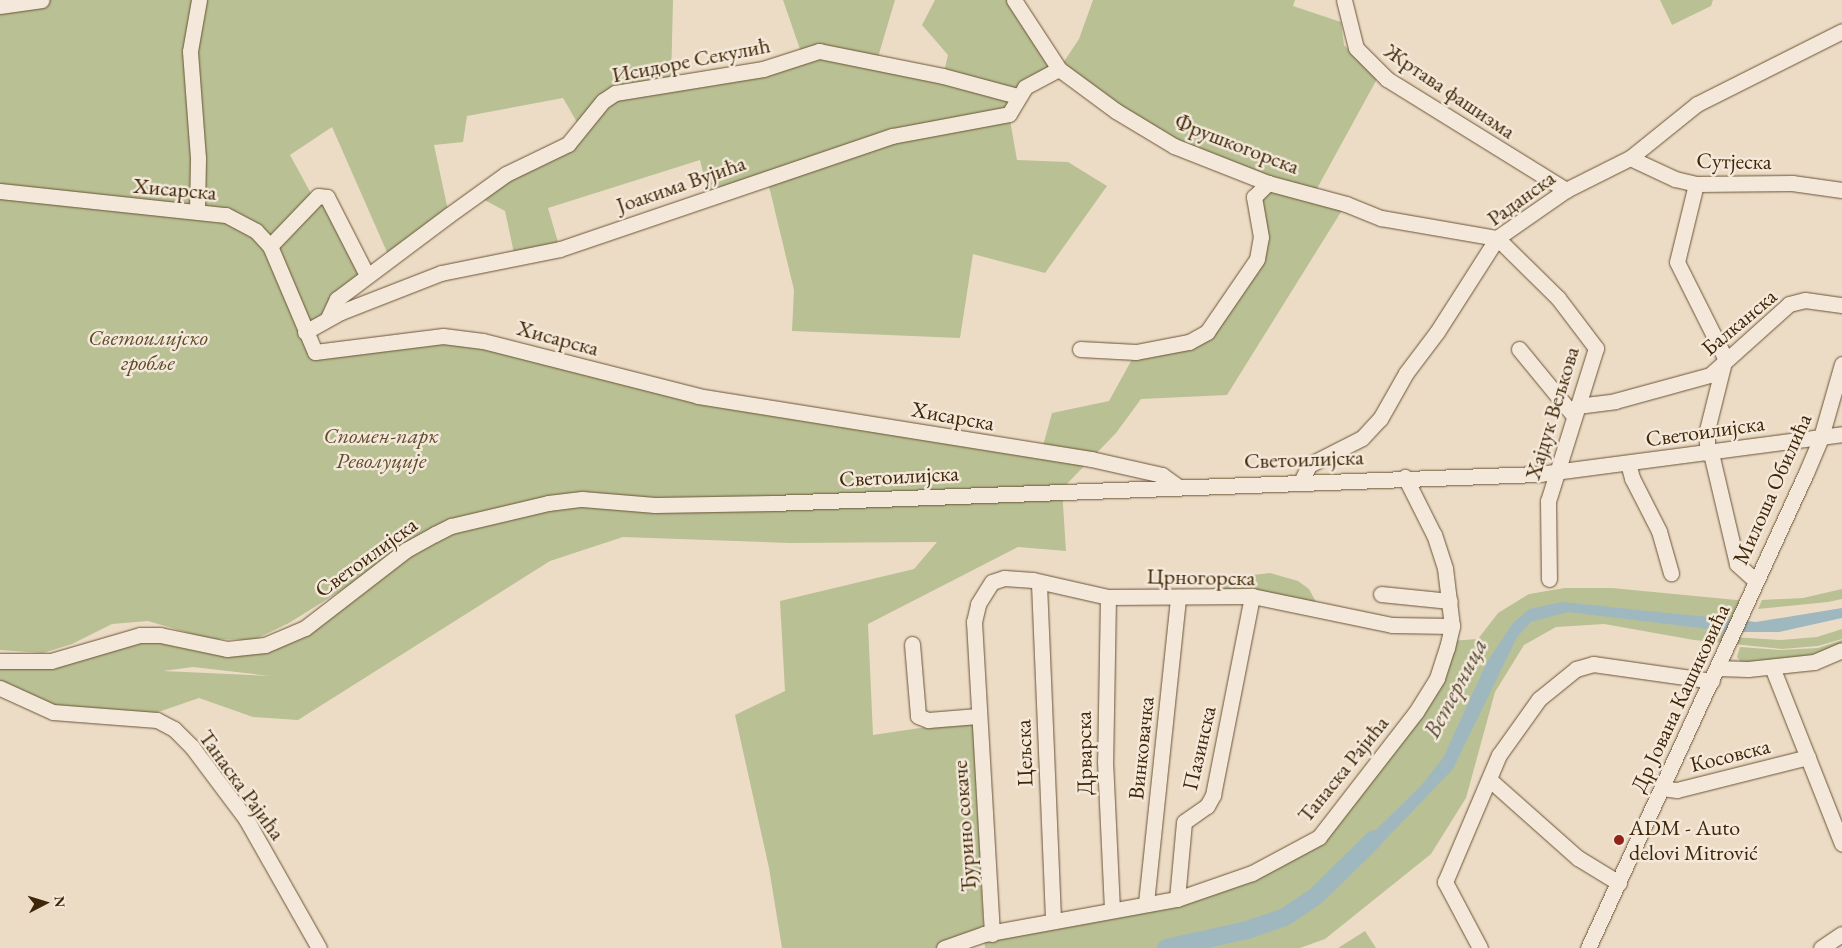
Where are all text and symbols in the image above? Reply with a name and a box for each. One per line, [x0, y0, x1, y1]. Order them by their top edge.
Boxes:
street label: Исидоре Секулић [610, 32, 772, 88]
street label: Жртава фашизма [1379, 37, 1521, 145]
street label: Фрушкогорска [1171, 108, 1303, 180]
street label: Сутјеска [1696, 147, 1772, 175]
street label: Јоакима Вујића [613, 150, 749, 218]
street label: Раданска [1482, 164, 1560, 232]
street label: Хисарска [132, 172, 218, 206]
street label: Балканска [1696, 283, 1782, 361]
street label: Хисарска [514, 314, 602, 362]
park label: Светоилијско гробље [88, 324, 208, 376]
street label: Хајдук Вељкова [1519, 343, 1585, 483]
street label: Хисарска [910, 396, 996, 436]
street label: Милоша Обилића [1727, 409, 1817, 569]
street label: Светоилијска [1644, 410, 1766, 452]
park label: Спомен-парк Револуције [324, 422, 438, 474]
street label: Светоилијска [1244, 444, 1364, 474]
street label: Светоилијска [838, 460, 960, 492]
street label: Светоилијска [310, 511, 422, 603]
street label: Црногорска [1147, 563, 1255, 591]
street label: Др Јована Кашиковића [1625, 600, 1735, 796]
water label: Ветерница [1417, 633, 1493, 743]
street label: Винковачка [1122, 695, 1160, 801]
street label: Пазинска [1176, 703, 1222, 793]
street label: Танаска Рајића [1292, 710, 1394, 828]
street label: Дрварска [1070, 711, 1098, 795]
street label: Цељска [1010, 719, 1038, 787]
street label: Танаска Рајића [193, 725, 291, 845]
street label: Косовска [1687, 732, 1773, 778]
street label: Ђурино сокаче [946, 759, 982, 893]
place label: ADM - Auto delovi Mitrović [1629, 814, 1758, 866]
marker: ADM - Auto delovi Mitrović [1613, 834, 1625, 846]
north arrow [20, 878, 70, 928]
text: N [50, 895, 69, 908]

